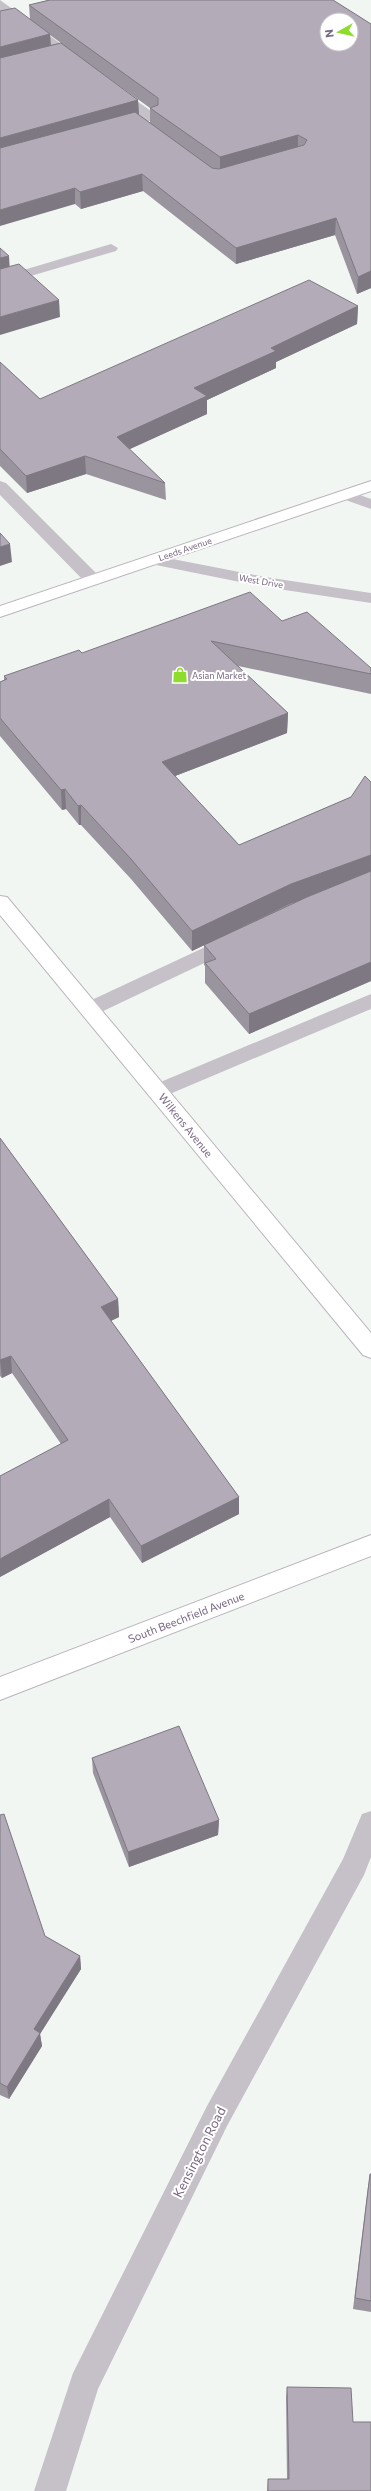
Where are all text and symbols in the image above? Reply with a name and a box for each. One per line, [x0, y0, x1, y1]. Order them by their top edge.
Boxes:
north arrow [319, 12, 359, 52]
text: N [322, 28, 336, 38]
street label: Leeds Avenue [157, 535, 213, 563]
street label: West Drive [238, 572, 284, 590]
shop icon: Asian Market [171, 666, 189, 684]
place label: Asian Market [192, 670, 246, 681]
street label: Wilkens Avenue [156, 1090, 216, 1160]
street label: South Beechfield Avenue [126, 1589, 246, 1645]
street label: Kensington Road [169, 2104, 229, 2200]

